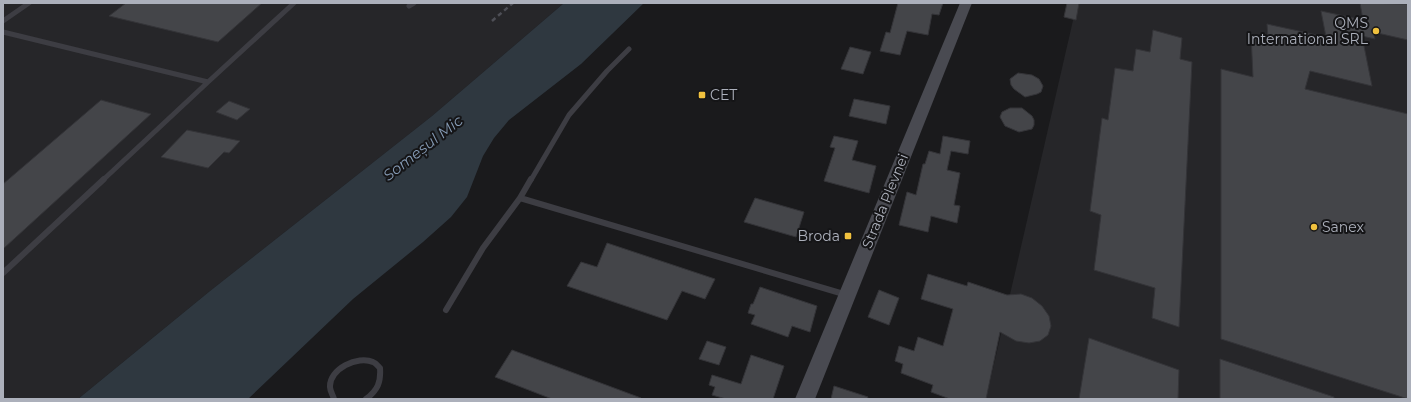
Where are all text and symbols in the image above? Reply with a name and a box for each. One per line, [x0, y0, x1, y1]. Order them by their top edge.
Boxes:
place label: QMS International SRL [1247, 14, 1369, 48]
marker: QMS International SRL [1371, 26, 1381, 36]
place label: CET [710, 86, 737, 104]
marker: CET [697, 90, 707, 100]
water label: Someșul Mic [379, 110, 467, 185]
street label: Strada Plevnei [858, 151, 912, 251]
place label: Sanex [1322, 218, 1365, 236]
marker: Sanex [1309, 222, 1319, 232]
place label: Broda [797, 227, 840, 245]
marker: Broda [843, 231, 853, 241]

